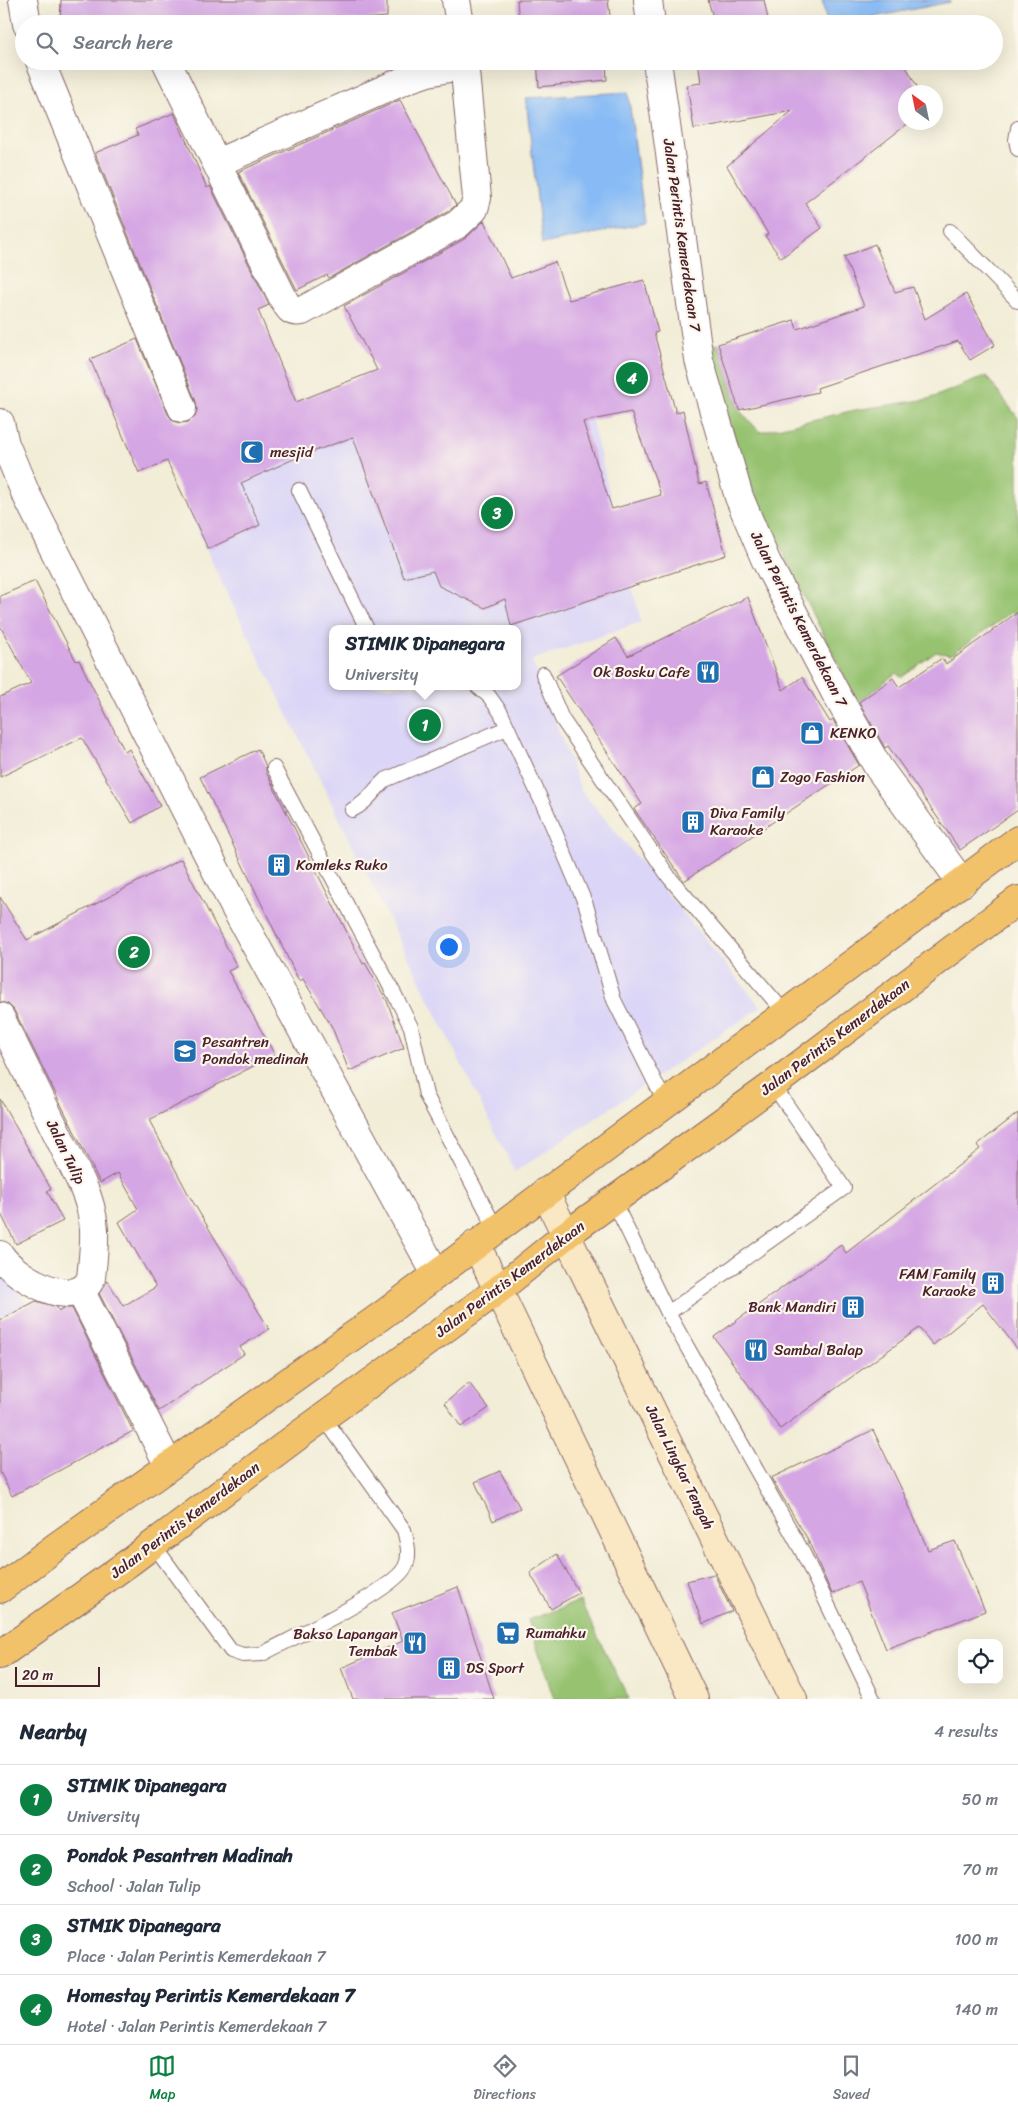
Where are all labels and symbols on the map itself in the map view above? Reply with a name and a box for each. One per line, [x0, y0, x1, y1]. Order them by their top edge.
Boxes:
north arrow [898, 85, 943, 130]
street label: Jalan Perintis Kemerdekaan 7 [655, 136, 709, 334]
pin: 4 [616, 359, 648, 397]
mosque icon: mesjid [239, 439, 265, 465]
place label: mesjid [270, 439, 314, 465]
pin: 3 [481, 494, 513, 532]
street label: Jalan Perintis Kemerdekaan 7 [743, 526, 855, 713]
place label: Ok Bosku Cafe [593, 659, 690, 685]
restaurant icon: Ok Bosku Cafe [695, 659, 721, 685]
pin: 1 [409, 706, 441, 744]
shop icon: KENKO [799, 720, 825, 746]
place label: KENKO [830, 720, 877, 746]
shop icon: Zogo Fashion [750, 764, 776, 790]
place label: Zogo Fashion [780, 764, 865, 790]
place label: Diva Family Karaoke [710, 800, 785, 843]
building icon: Diva Family Karaoke [680, 809, 706, 835]
building icon: Komleks Ruko [266, 852, 292, 878]
place label: Komleks Ruko [296, 852, 388, 878]
pin: 2 [118, 933, 150, 971]
your location [436, 934, 462, 960]
street label: Jalan Perintis Kemerdekaan [754, 972, 915, 1103]
place label: Pesantren Pondok medinah [202, 1029, 309, 1072]
school or university icon: Pesantren Pondok medinah [172, 1038, 198, 1064]
street label: Jalan Tulip [39, 1114, 93, 1189]
street label: Jalan Perintis Kemerdekaan [429, 1214, 590, 1345]
place label: FAM Family Karaoke [899, 1261, 976, 1304]
building icon: FAM Family Karaoke [980, 1270, 1006, 1296]
place label: Bank Mandiri [748, 1294, 837, 1320]
building icon: Bank Mandiri [840, 1294, 866, 1320]
restaurant icon: Sambal Balap [743, 1337, 769, 1363]
place label: Sambal Balap [774, 1337, 863, 1363]
street label: Jalan Lingkar Tengah [638, 1399, 722, 1534]
street label: Jalan Perintis Kemerdekaan [104, 1455, 265, 1586]
supermarket icon: Rumahku [495, 1620, 521, 1646]
place label: Rumahku [526, 1620, 586, 1646]
place label: Bakso Lapangan Tembak [293, 1621, 398, 1664]
restaurant icon: Bakso Lapangan Tembak [402, 1630, 428, 1656]
building icon: DS Sport [436, 1655, 462, 1681]
place label: DS Sport [466, 1655, 525, 1681]
scale bar [15, 1664, 100, 1687]

